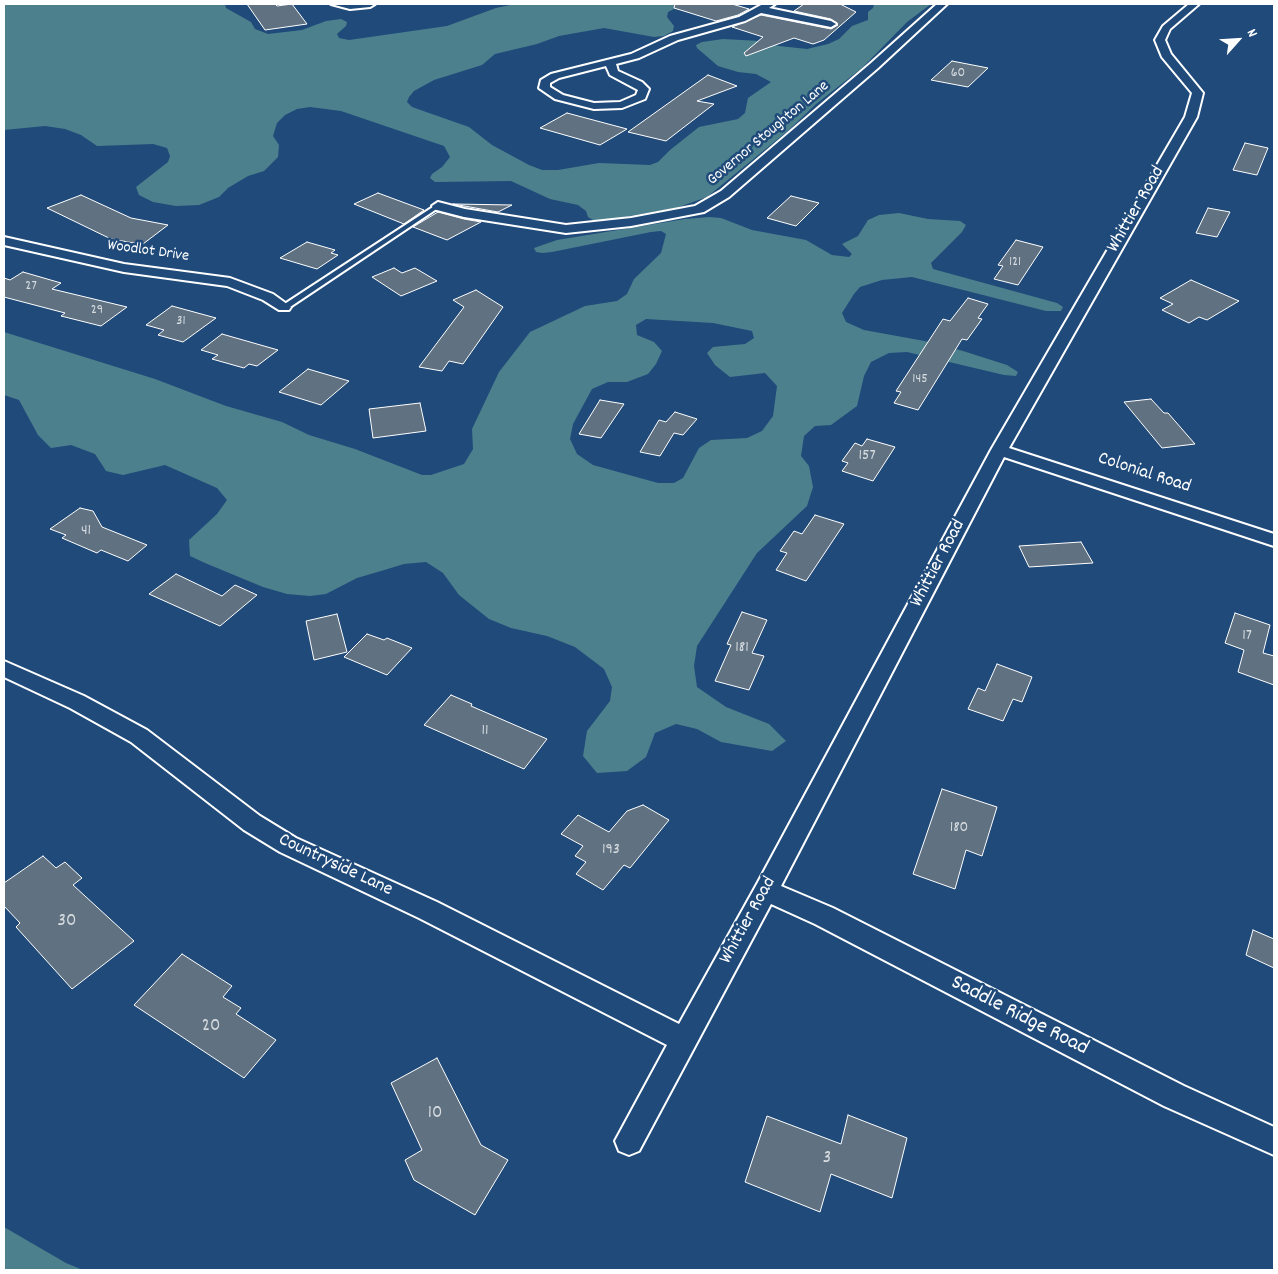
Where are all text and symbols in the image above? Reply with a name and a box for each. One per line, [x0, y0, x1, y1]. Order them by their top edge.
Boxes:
north arrow [1213, 15, 1263, 65]
text: N [1241, 26, 1262, 41]
house number: 60 [951, 66, 965, 82]
street label: Governor Stoughton Lane [704, 78, 834, 190]
street label: Whittier Road [1103, 163, 1171, 257]
street label: Woodlot Drive [106, 237, 190, 267]
house number: 121 [1009, 255, 1021, 271]
house number: 27 [25, 279, 37, 295]
house number: 29 [91, 303, 103, 319]
house number: 31 [176, 314, 186, 330]
house number: 145 [912, 372, 928, 388]
house number: 157 [858, 447, 876, 467]
street label: Colonial Road [1095, 448, 1193, 500]
street label: Whittier Road [906, 516, 972, 612]
house number: 41 [81, 522, 91, 542]
house number: 17 [1242, 627, 1252, 647]
house number: 181 [735, 639, 749, 659]
house number: 11 [481, 722, 489, 742]
house number: 180 [950, 819, 968, 839]
street label: Countryside Lane [274, 830, 396, 902]
house number: 193 [602, 841, 620, 861]
street label: Whittier Road [716, 874, 782, 968]
house number: 30 [58, 911, 76, 933]
street label: Saddle Ridge Road [946, 971, 1092, 1063]
house number: 20 [202, 1016, 220, 1038]
house number: 10 [428, 1103, 442, 1125]
house number: 3 [823, 1148, 831, 1170]

